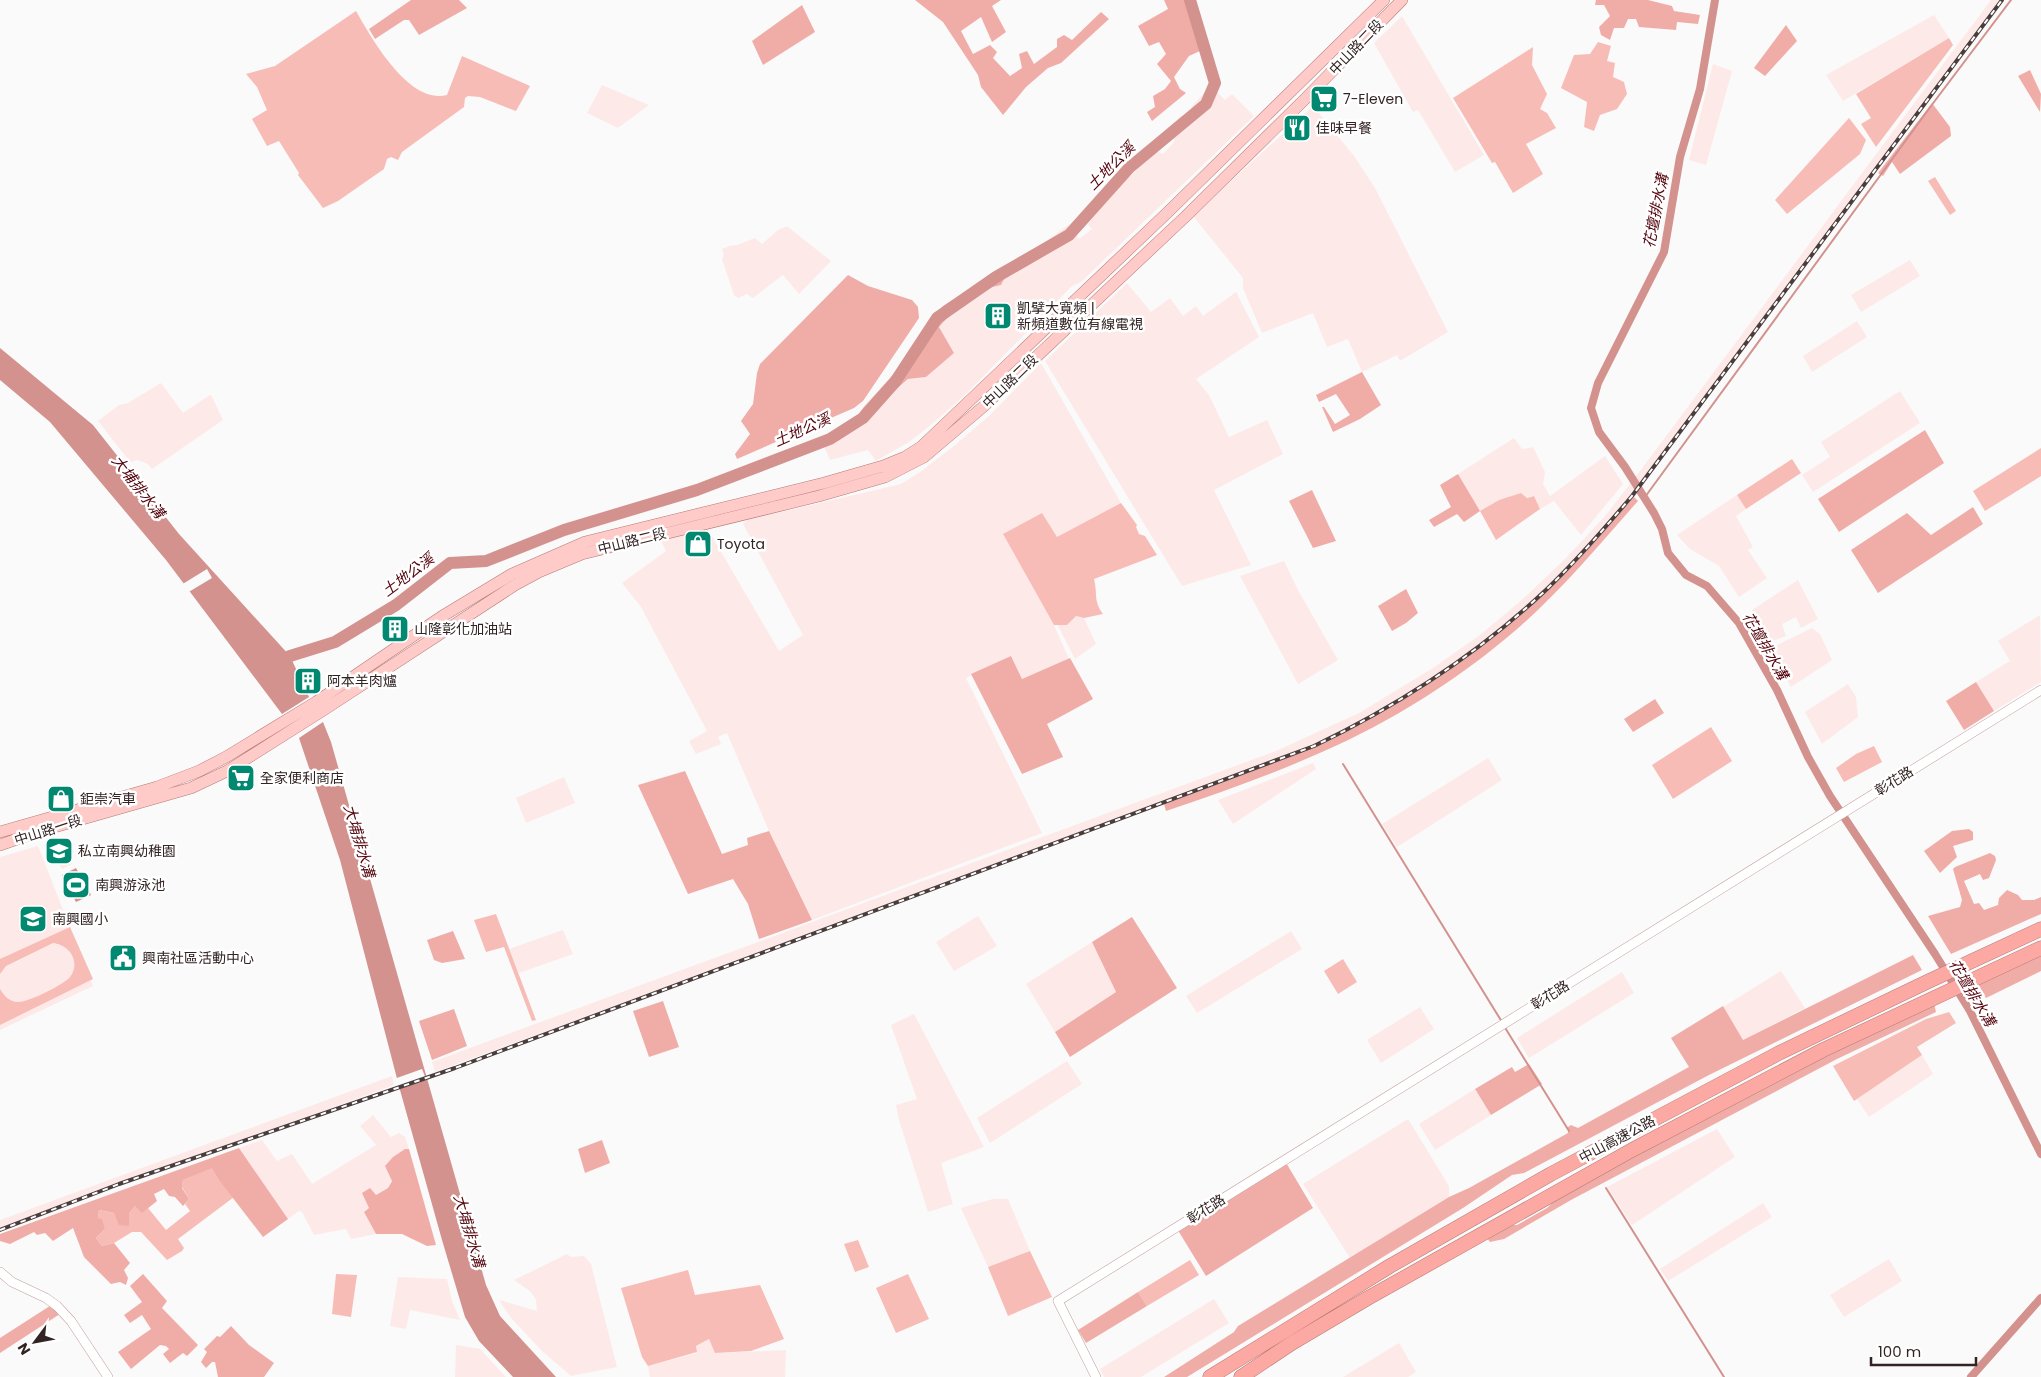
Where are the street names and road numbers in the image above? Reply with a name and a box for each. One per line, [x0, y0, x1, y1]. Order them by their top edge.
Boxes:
street label: 中山路二段 [1324, 15, 1388, 79]
street label: 中山路二段 [978, 349, 1042, 413]
street label: 中山路二段 [596, 523, 668, 559]
street label: 彰花路 [1871, 761, 1917, 801]
street label: 中山路一段 [12, 810, 84, 850]
street label: 彰花路 [1527, 975, 1573, 1015]
street label: 中山高速公路 [1575, 1110, 1659, 1168]
street label: 彰花路 [1183, 1189, 1229, 1229]

